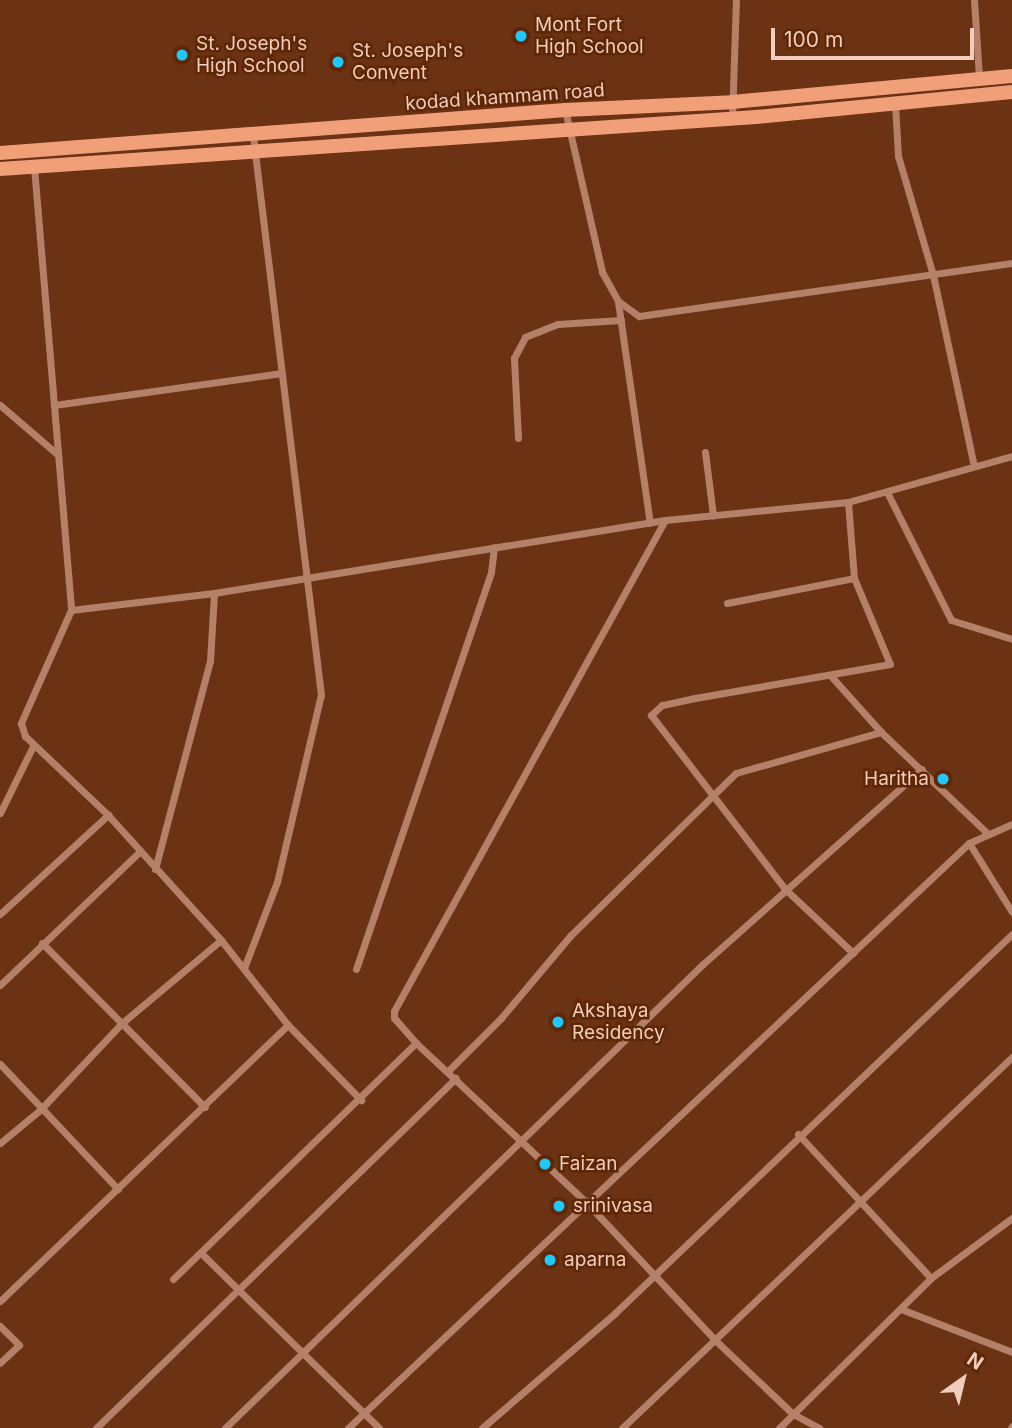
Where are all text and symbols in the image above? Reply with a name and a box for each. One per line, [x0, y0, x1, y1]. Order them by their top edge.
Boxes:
place label: Mont Fort High School [535, 14, 644, 58]
scale bar [774, 14, 977, 58]
text: 100 m [784, 27, 843, 52]
marker: Mont Fort High School [513, 28, 529, 44]
place label: St. Joseph's High School [196, 33, 307, 77]
place label: St. Joseph's Convent [352, 40, 463, 84]
marker: St. Joseph's High School [174, 47, 190, 63]
marker: St. Joseph's Convent [330, 54, 346, 70]
street label: kodad khammam road [405, 79, 605, 115]
place label: Haritha [864, 768, 929, 790]
marker: Haritha [935, 771, 951, 787]
place label: Akshaya Residency [572, 1000, 665, 1044]
marker: Akshaya Residency [550, 1014, 566, 1030]
place label: Faizan [559, 1153, 617, 1175]
marker: Faizan [537, 1156, 553, 1172]
place label: srinivasa [573, 1195, 653, 1217]
marker: srinivasa [551, 1198, 567, 1214]
place label: aparna [564, 1249, 627, 1271]
marker: aparna [542, 1252, 558, 1268]
north arrow [928, 1344, 998, 1414]
text: N [963, 1348, 987, 1375]

